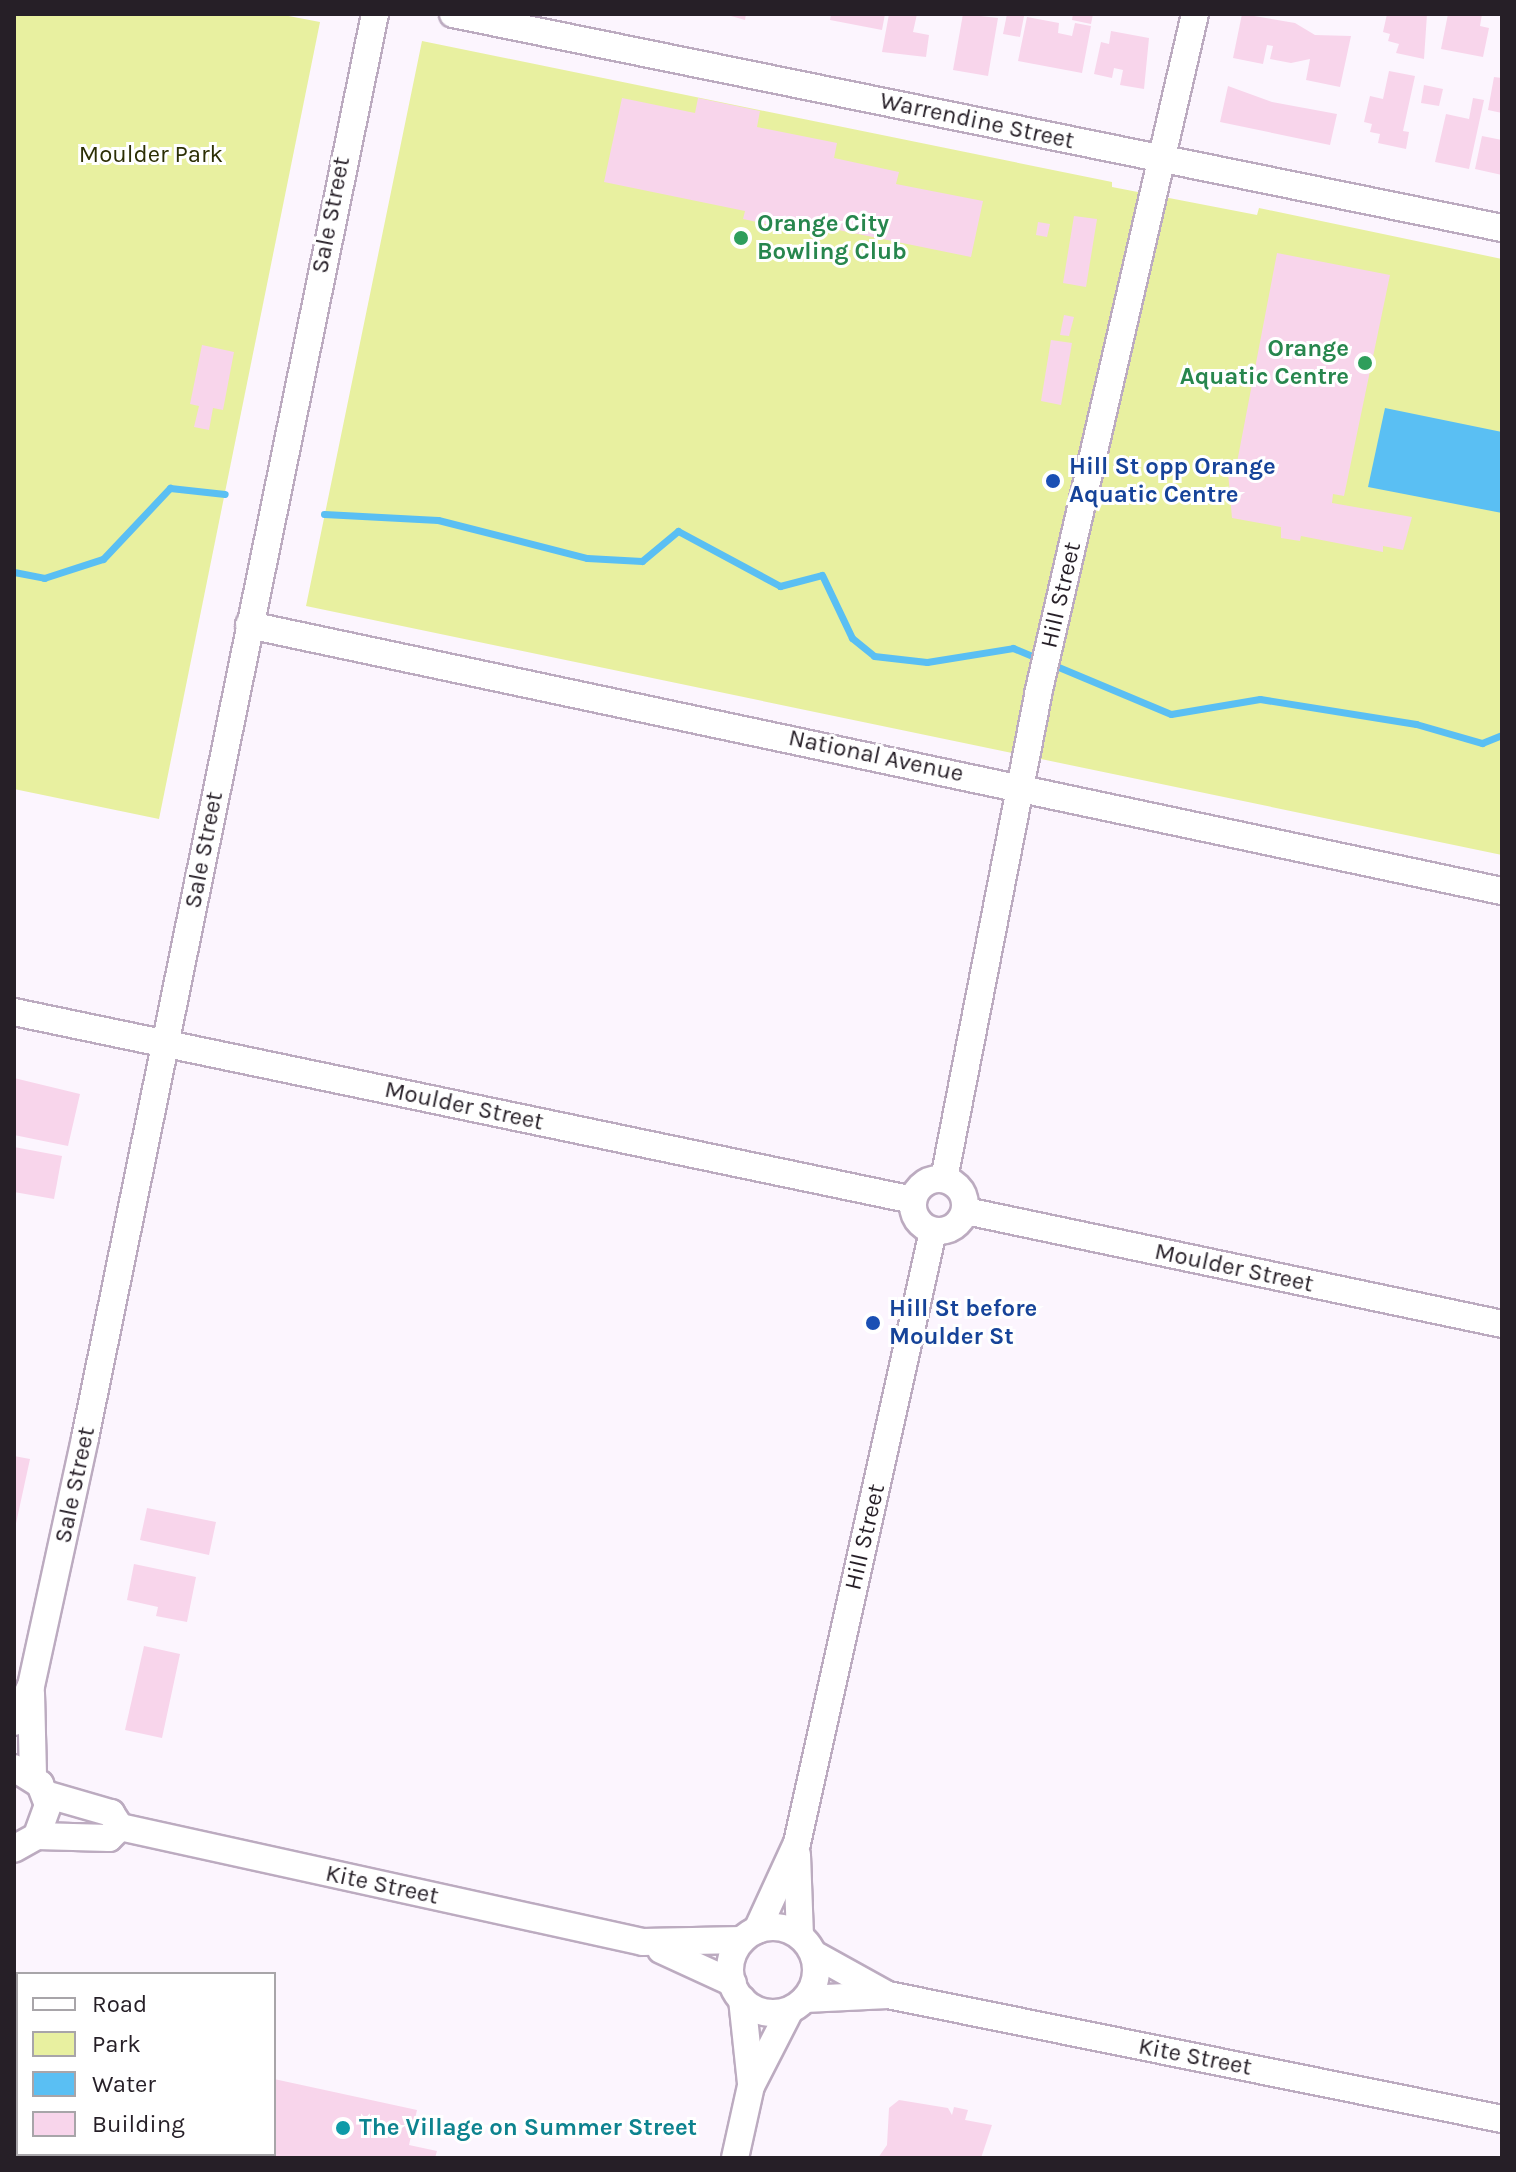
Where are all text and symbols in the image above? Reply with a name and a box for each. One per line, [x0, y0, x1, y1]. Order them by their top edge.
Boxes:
street label: Warrendine Street [877, 86, 1077, 156]
park label: Moulder Park [79, 141, 223, 169]
street label: Sale Street [306, 154, 356, 276]
place label: Orange City Bowling Club [757, 210, 907, 266]
marker: Orange City Bowling Club [732, 229, 750, 247]
place label: Orange Aquatic Centre [1180, 335, 1349, 391]
marker: Orange Aquatic Centre [1356, 354, 1374, 372]
place label: Hill St opp Orange Aquatic Centre [1069, 453, 1276, 509]
marker: Hill St opp Orange Aquatic Centre [1044, 472, 1062, 490]
street label: Hill Street [1035, 539, 1087, 651]
street label: National Avenue [786, 723, 966, 789]
street label: Sale Street [179, 789, 229, 911]
street label: Moulder Street [382, 1075, 546, 1137]
street label: Moulder Street [1152, 1237, 1316, 1299]
place label: Hill St before Moulder St [889, 1295, 1037, 1351]
marker: Hill St before Moulder St [864, 1314, 882, 1332]
street label: Sale Street [49, 1424, 101, 1546]
street label: Hill Street [839, 1481, 891, 1593]
street label: Kite Street [323, 1859, 441, 1911]
legend [16, 1972, 276, 2156]
text: Road [92, 1990, 147, 2018]
text: Park [92, 2030, 141, 2058]
street label: Kite Street [1136, 2032, 1254, 2082]
text: Water [92, 2070, 156, 2098]
text: Building [92, 2110, 185, 2138]
place label: The Village on Summer Street [359, 2114, 697, 2142]
marker: The Village on Summer Street [334, 2119, 352, 2137]

